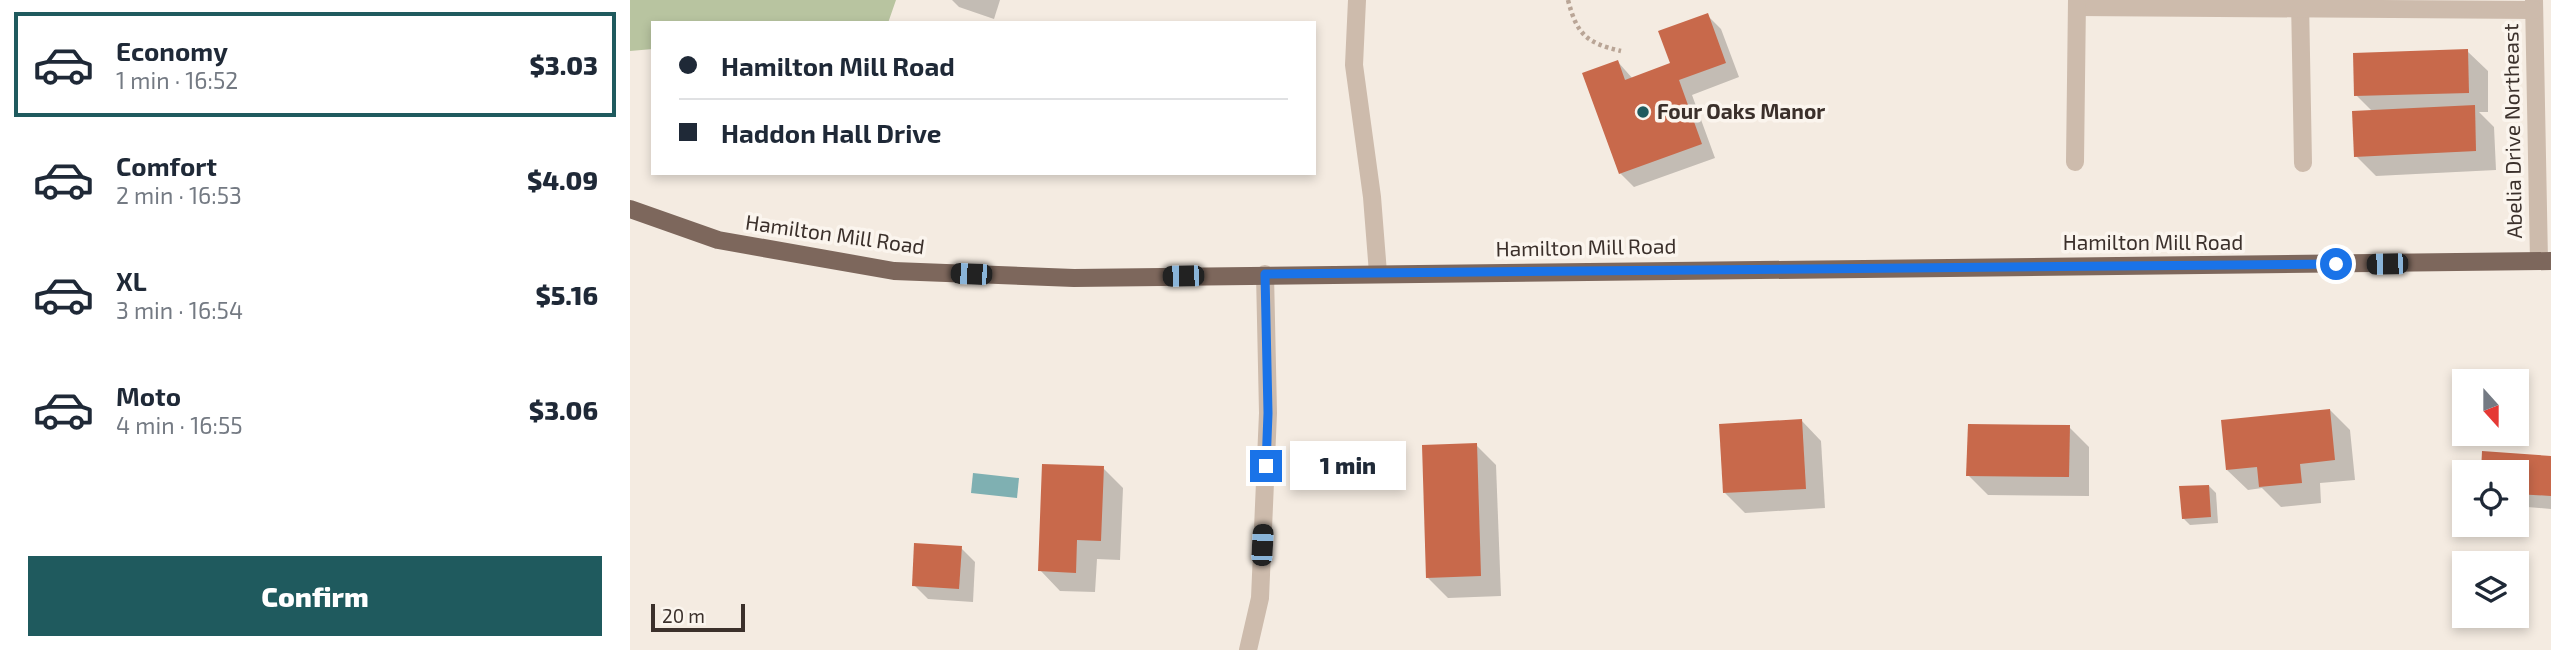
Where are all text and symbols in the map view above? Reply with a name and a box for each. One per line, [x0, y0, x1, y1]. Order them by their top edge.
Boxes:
street label: Abelia Drive Northeast [2497, 23, 2526, 239]
icon: car [32, 33, 95, 96]
text: Economy [116, 35, 228, 66]
text: $3.03 [530, 49, 598, 80]
text: Hamilton Mill Road [721, 50, 955, 81]
text: 1 min · 16:52 [116, 66, 238, 94]
place label: Four Oaks Manor [1657, 98, 1825, 123]
marker: Four Oaks Manor [1635, 104, 1651, 120]
text: Haddon Hall Drive [721, 117, 941, 148]
icon: car [32, 148, 95, 211]
text: Comfort [116, 150, 217, 181]
text: $4.09 [527, 164, 598, 195]
text: 2 min · 16:53 [116, 181, 242, 209]
street label: Hamilton Mill Road [744, 209, 926, 258]
street label: Hamilton Mill Road [2063, 229, 2243, 254]
street label: Hamilton Mill Road [1495, 232, 1677, 261]
route start [2320, 248, 2352, 280]
car [2366, 253, 2409, 275]
icon: car [32, 263, 95, 326]
car [950, 263, 993, 285]
text: XL [116, 265, 147, 296]
car [1162, 265, 1205, 287]
text: $5.16 [535, 279, 598, 310]
text: 3 min · 16:54 [116, 296, 243, 324]
north arrow [2452, 369, 2529, 446]
map controls [2452, 369, 2529, 628]
icon: car [32, 378, 95, 441]
text: Moto [116, 380, 181, 411]
text: $3.06 [529, 394, 598, 425]
text: 4 min · 16:55 [116, 411, 243, 439]
callout: 1 min [1290, 442, 1406, 490]
route end [1250, 450, 1282, 482]
text: 1 min [1320, 451, 1376, 479]
button: locate [2452, 460, 2529, 537]
car [1251, 523, 1274, 567]
button: layers [2452, 551, 2529, 628]
button: Confirm [28, 556, 602, 636]
scale bar [651, 601, 746, 633]
text: 20 m [662, 604, 705, 627]

